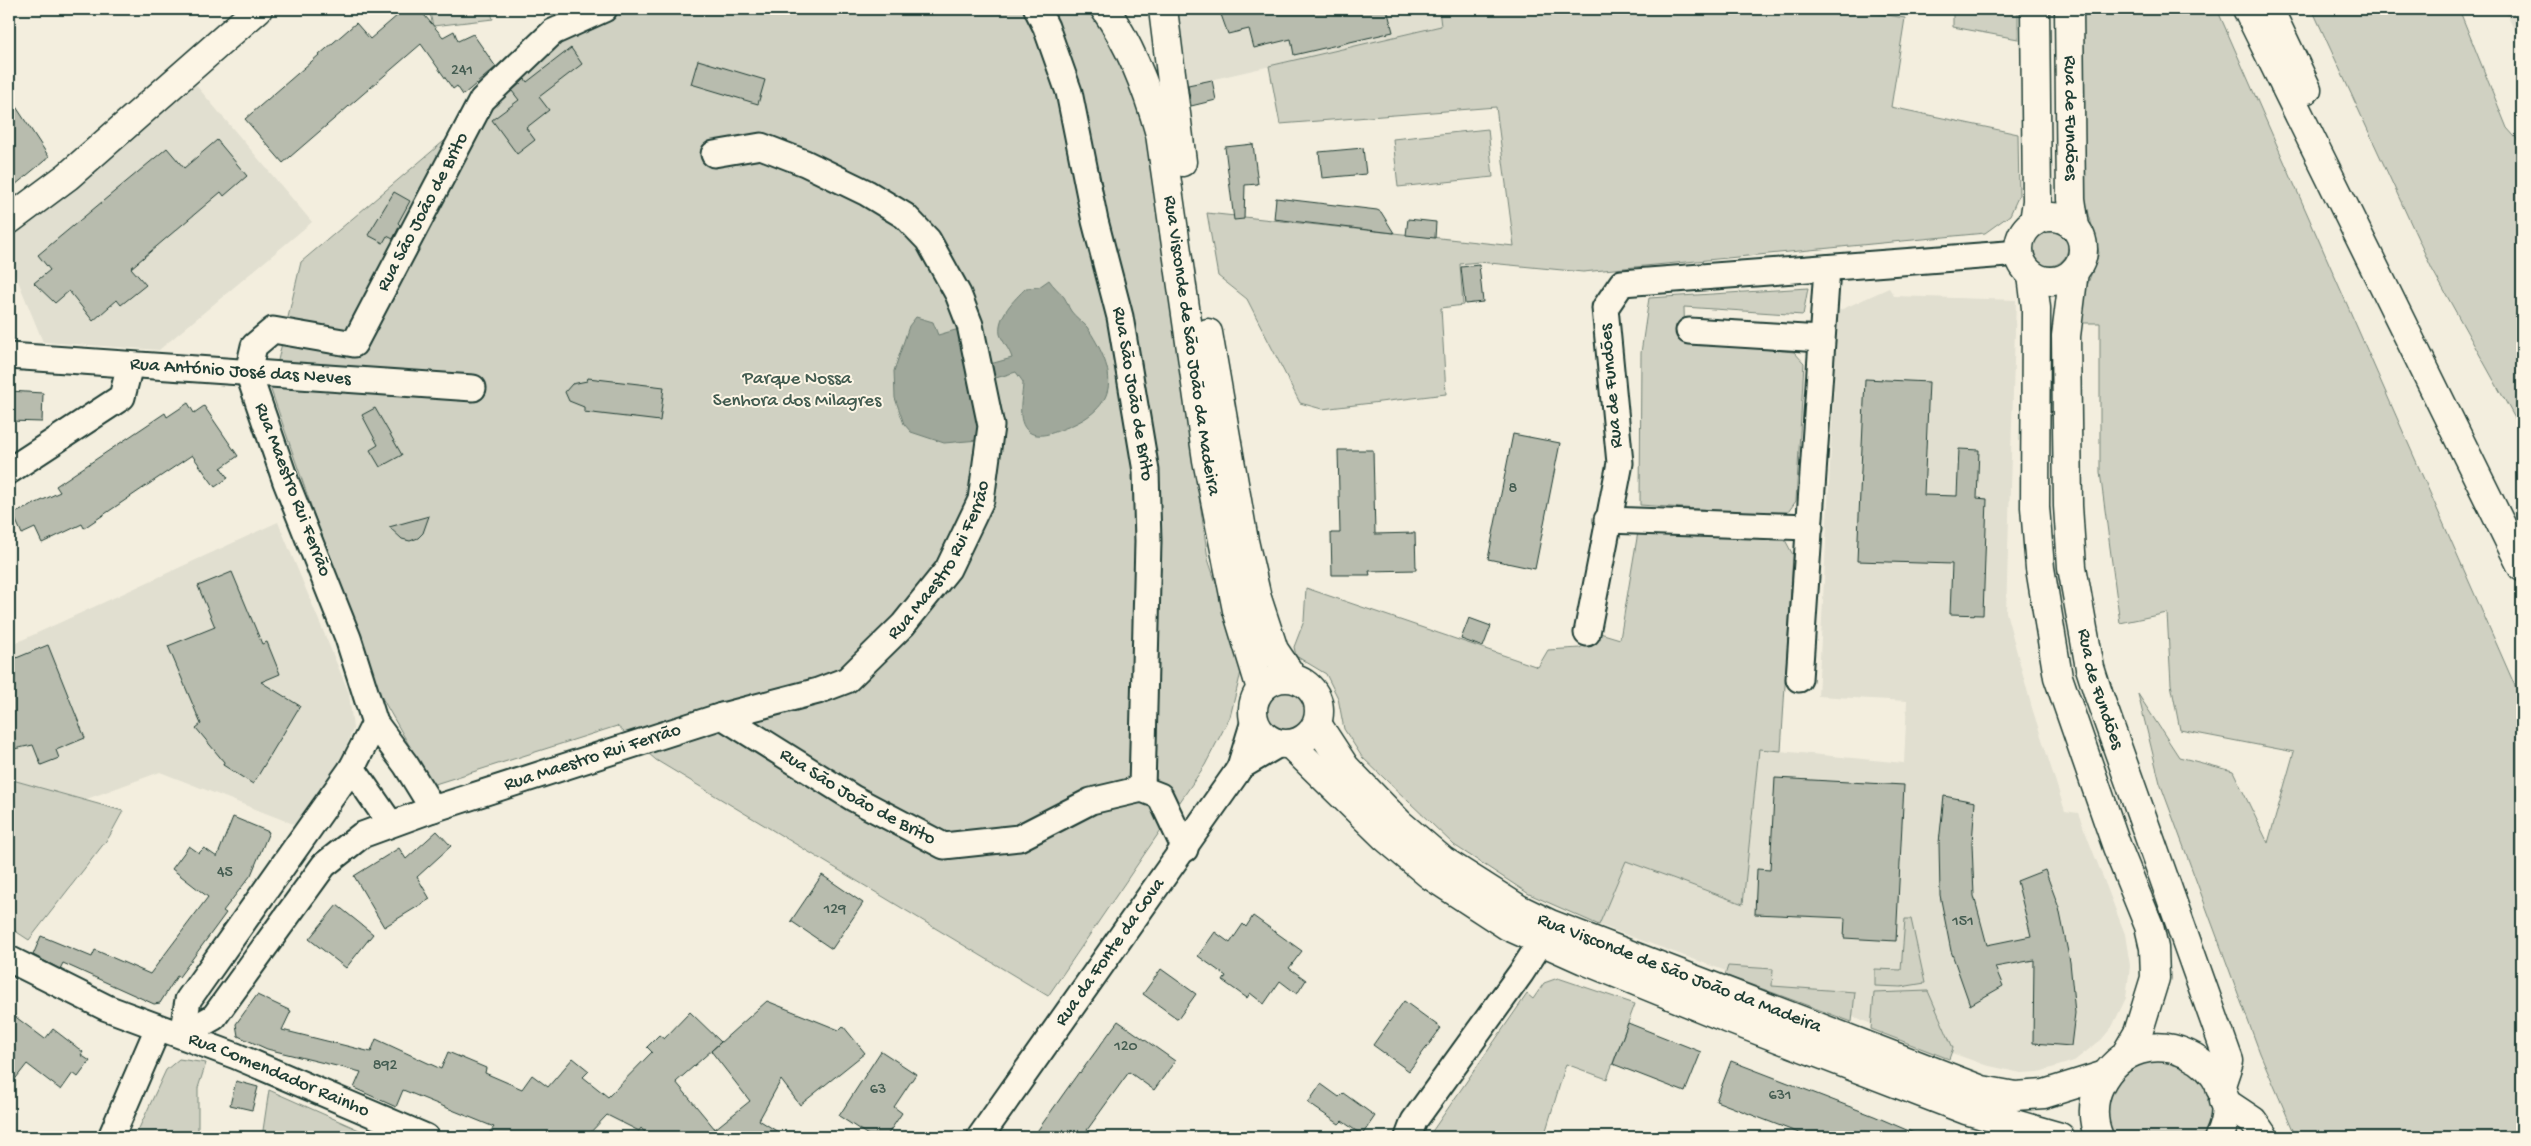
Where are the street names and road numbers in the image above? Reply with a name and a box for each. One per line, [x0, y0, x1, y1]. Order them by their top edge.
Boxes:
street label: Rua de Fundões [2058, 55, 2082, 182]
street label: Rua São João de Brito [372, 129, 474, 295]
street label: Rua Visconde de São João da Madeira [1158, 194, 1226, 499]
street label: Rua São João de Brito [1106, 304, 1158, 482]
street label: Rua de Fundões [1595, 322, 1629, 449]
street label: Rua António José das Neves [129, 353, 353, 391]
street label: Rua Maestro Rui Ferrão [248, 400, 336, 580]
street label: Rua Maestro Rui Ferrão [883, 479, 995, 645]
street label: Rua de Fundões [2072, 627, 2129, 753]
street label: Rua Maestro Rui Ferrão [501, 718, 684, 797]
street label: Rua São João de Brito [775, 743, 939, 851]
street label: Rua da Fonte da Cova [1050, 872, 1171, 1031]
street label: Rua Visconde de São João da Madeira [1533, 908, 1826, 1039]
street label: Rua Comendador Rainho [185, 1028, 373, 1123]

